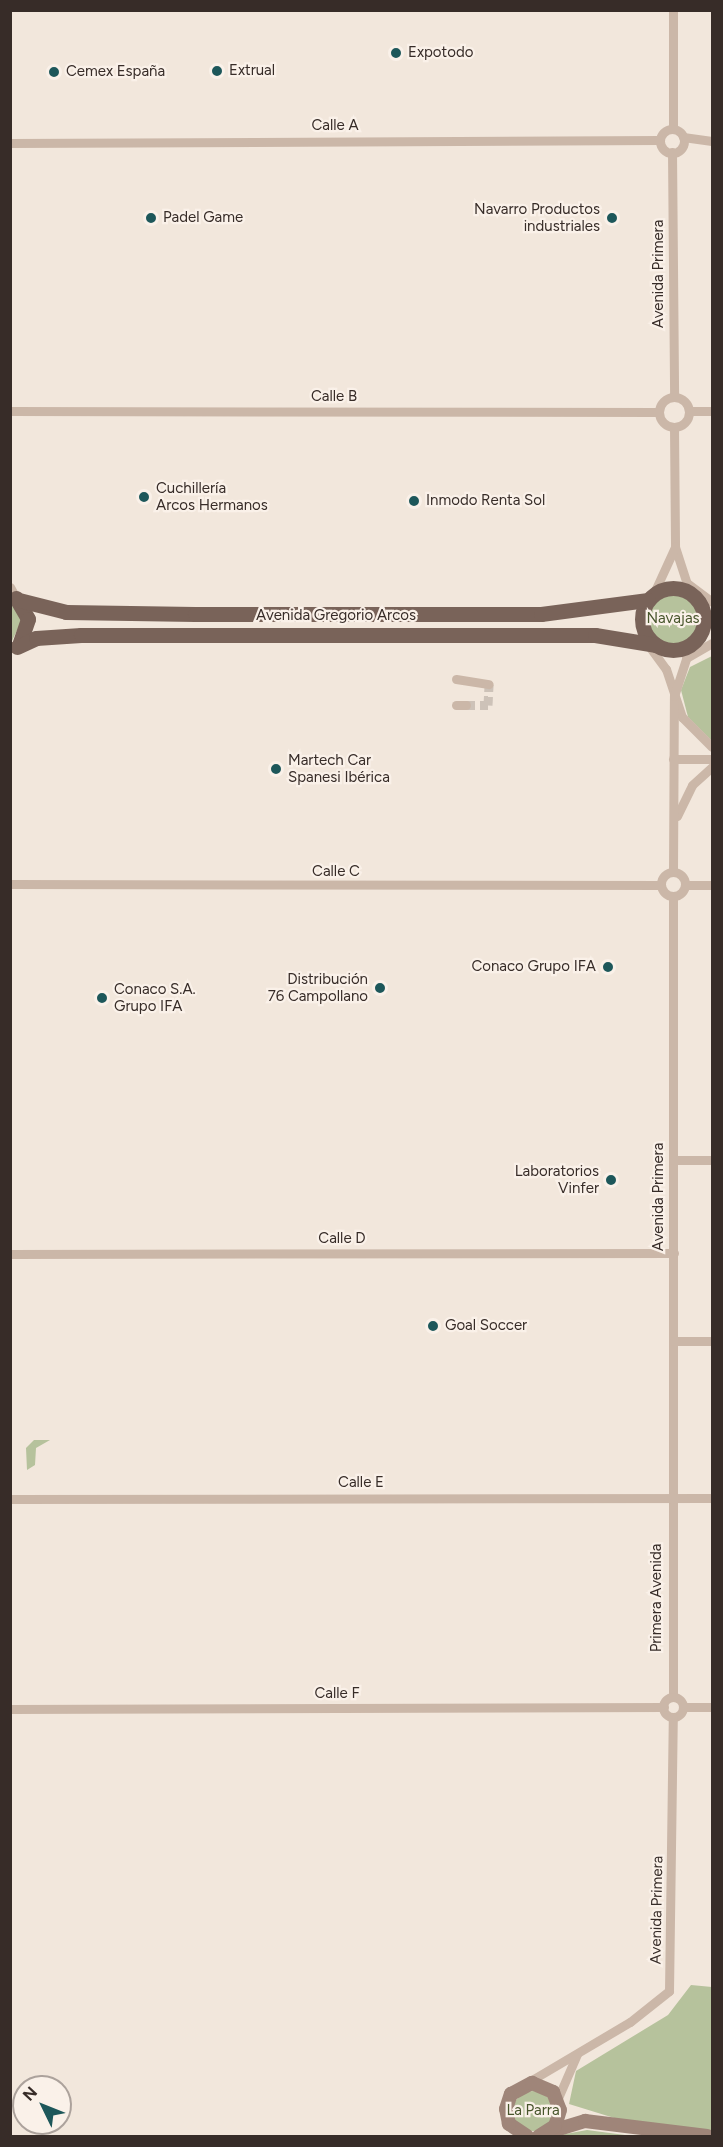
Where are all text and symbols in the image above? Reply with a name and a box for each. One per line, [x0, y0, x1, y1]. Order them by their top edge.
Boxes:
place label: Expotodo [408, 44, 473, 62]
marker: Expotodo [389, 46, 403, 60]
place label: Extrual [229, 62, 275, 80]
place label: Cemex España [66, 63, 165, 81]
marker: Extrual [210, 64, 224, 78]
marker: Cemex España [47, 65, 61, 79]
street label: Calle A [311, 117, 359, 135]
place label: Navarro Productos industriales [474, 200, 600, 235]
place label: Padel Game [163, 209, 243, 227]
marker: Padel Game [144, 211, 158, 225]
marker: Navarro Productos industriales [605, 211, 619, 225]
street label: Avenida Primera [650, 220, 668, 328]
street label: Calle B [311, 388, 357, 406]
place label: Cuchillería Arcos Hermanos [156, 479, 268, 514]
marker: Cuchillería Arcos Hermanos [137, 490, 151, 504]
place label: Inmodo Renta Sol [426, 492, 545, 510]
marker: Inmodo Renta Sol [407, 494, 421, 508]
street label: Avenida Gregorio Arcos [256, 607, 416, 625]
park label: Navajas [646, 610, 700, 628]
place label: Martech Car Spanesi Ibérica [288, 751, 390, 786]
marker: Martech Car Spanesi Ibérica [269, 762, 283, 776]
street label: Calle C [312, 863, 360, 881]
place label: Conaco Grupo IFA [471, 958, 596, 976]
marker: Conaco Grupo IFA [601, 960, 615, 974]
place label: Distribución 76 Campollano [268, 970, 368, 1005]
place label: Conaco S.A. Grupo IFA [114, 980, 196, 1015]
marker: Distribución 76 Campollano [373, 981, 387, 995]
marker: Conaco S.A. Grupo IFA [95, 991, 109, 1005]
street label: Avenida Primera [650, 1143, 668, 1251]
place label: Laboratorios Vinfer [515, 1162, 599, 1197]
marker: Laboratorios Vinfer [604, 1173, 618, 1187]
street label: Calle D [318, 1230, 366, 1248]
place label: Goal Soccer [445, 1317, 527, 1335]
marker: Goal Soccer [426, 1319, 440, 1333]
street label: Calle E [338, 1474, 384, 1492]
street label: Primera Avenida [648, 1544, 666, 1652]
street label: Calle F [314, 1685, 360, 1703]
street label: Avenida Primera [647, 1856, 667, 1964]
north arrow [12, 2075, 72, 2135]
text: N [19, 2083, 41, 2105]
park label: La Parra [506, 2102, 560, 2120]

